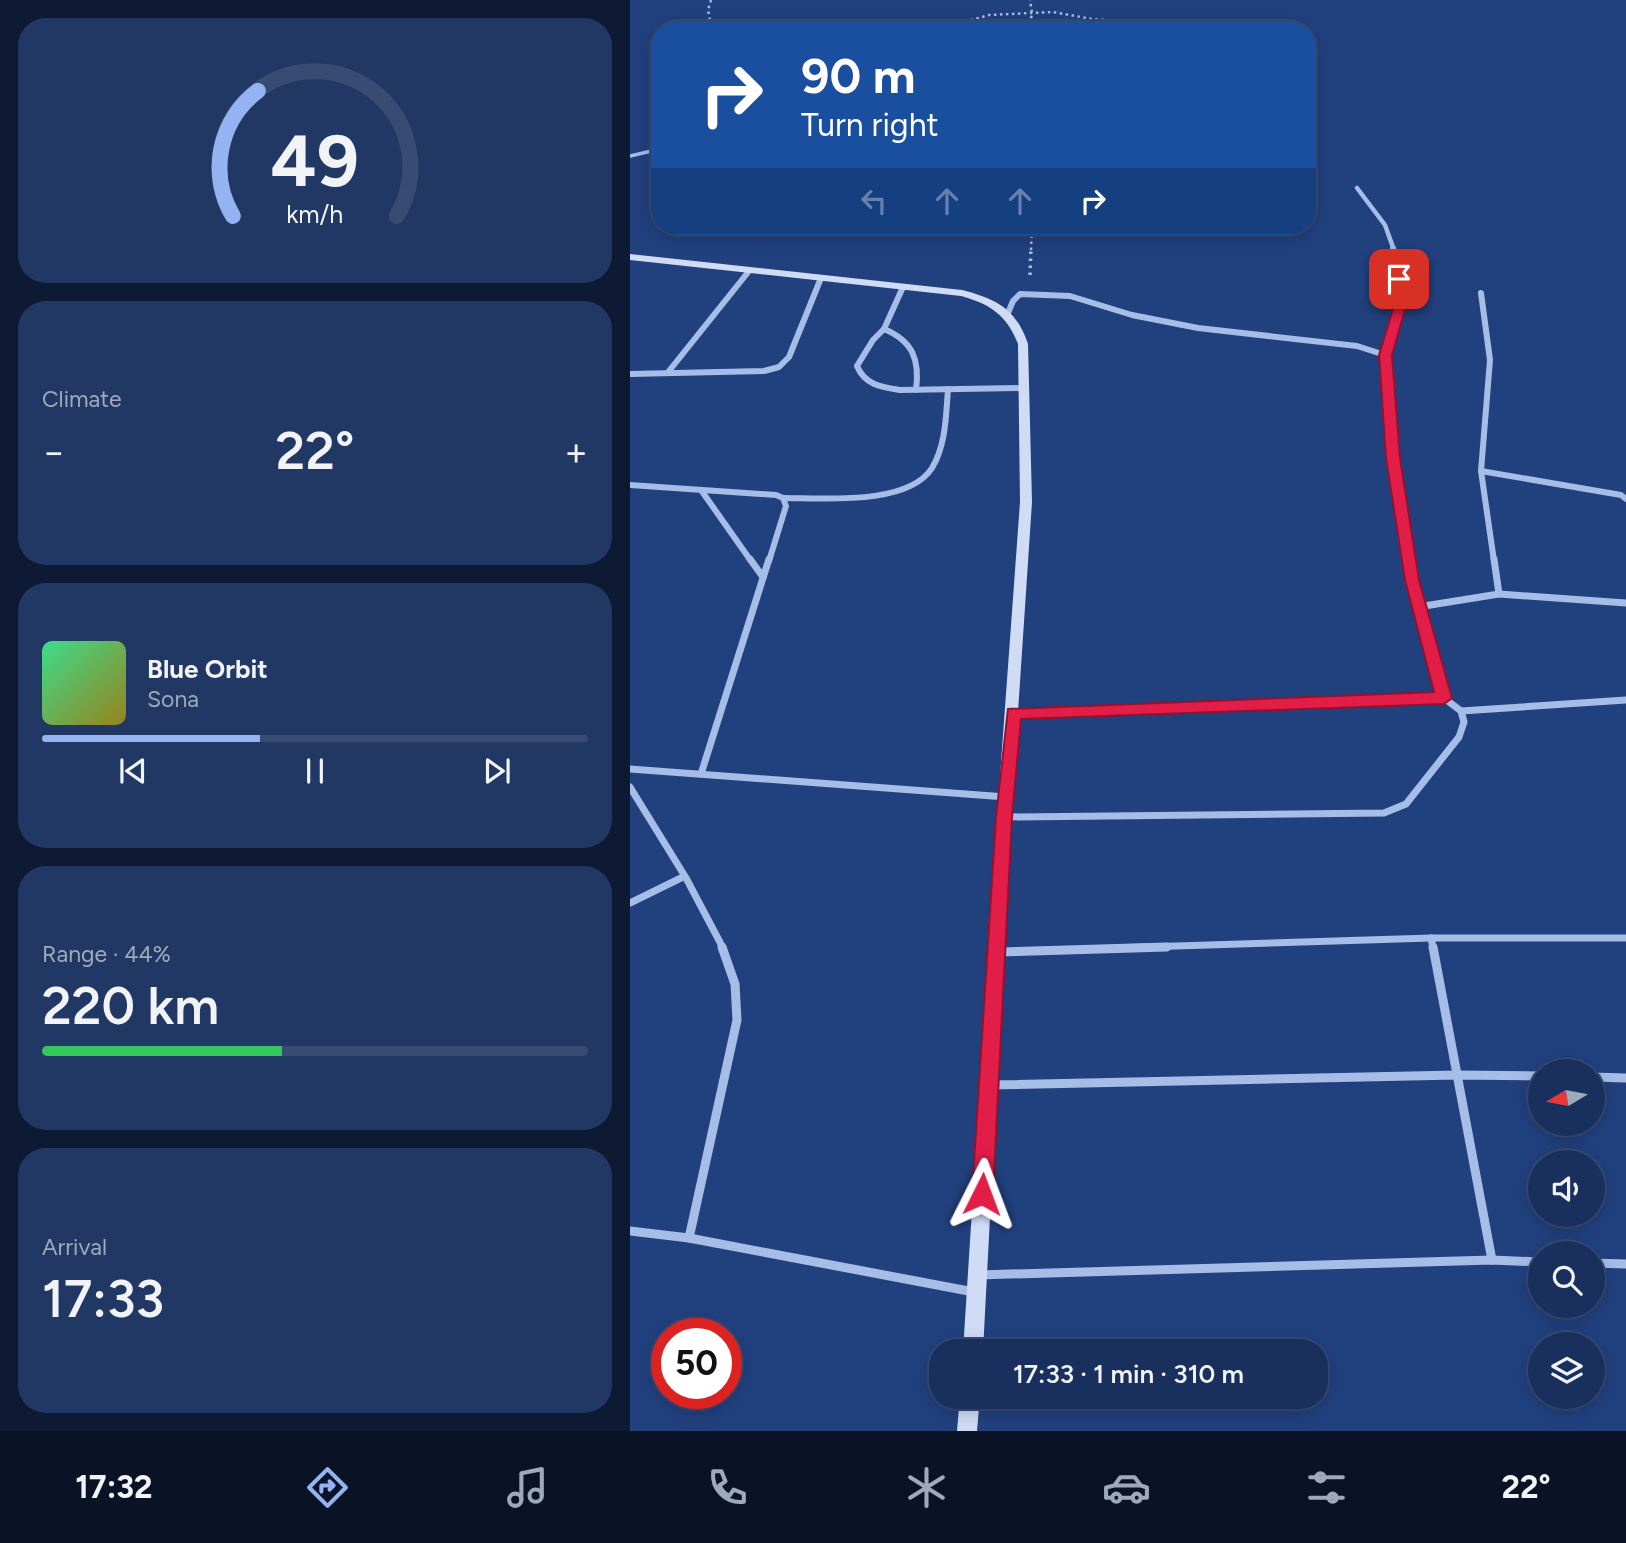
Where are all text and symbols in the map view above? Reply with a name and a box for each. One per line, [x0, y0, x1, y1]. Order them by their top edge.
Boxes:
text: 90 m [801, 46, 916, 105]
icon: right [686, 49, 777, 140]
text: Turn right [801, 106, 939, 144]
text: 49 [271, 118, 359, 205]
icon: left [855, 182, 893, 220]
icon: ahead [928, 182, 966, 220]
icon: ahead [1001, 182, 1039, 220]
icon: right [1074, 182, 1112, 220]
text: km/h [286, 199, 344, 229]
pin [1369, 249, 1429, 309]
icon: arrive [1380, 260, 1418, 298]
text: Climate [42, 385, 121, 413]
text: 22° [276, 420, 354, 482]
text: − [42, 429, 66, 475]
text: + [564, 429, 588, 475]
text: Blue Orbit [147, 653, 268, 685]
text: Sona [147, 685, 199, 713]
icon: previous [114, 752, 152, 790]
icon: pause [296, 752, 334, 790]
icon: next [478, 752, 516, 790]
text: Range · 44% [42, 940, 171, 968]
text: 220 km [42, 975, 219, 1037]
north arrow [1528, 1059, 1605, 1136]
map controls [1528, 1059, 1605, 1409]
button: sound [1528, 1150, 1605, 1227]
position arrow [945, 1157, 1019, 1231]
text: Arrival [42, 1233, 107, 1261]
button: search [1528, 1241, 1605, 1318]
text: 17:33 [42, 1268, 164, 1330]
speed limit sign: 50 [651, 1318, 742, 1409]
button: layers [1528, 1332, 1605, 1409]
text: 17:33 · 1 min · 310 m [1013, 1358, 1244, 1390]
icon: directions [303, 1463, 352, 1512]
icon: music [503, 1463, 552, 1512]
icon: phone [703, 1463, 752, 1512]
icon: climate [902, 1463, 951, 1512]
icon: car [1102, 1463, 1151, 1512]
icon: filters [1302, 1463, 1351, 1512]
text: 17:32 [75, 1468, 153, 1506]
text: 22° [1501, 1468, 1551, 1506]

